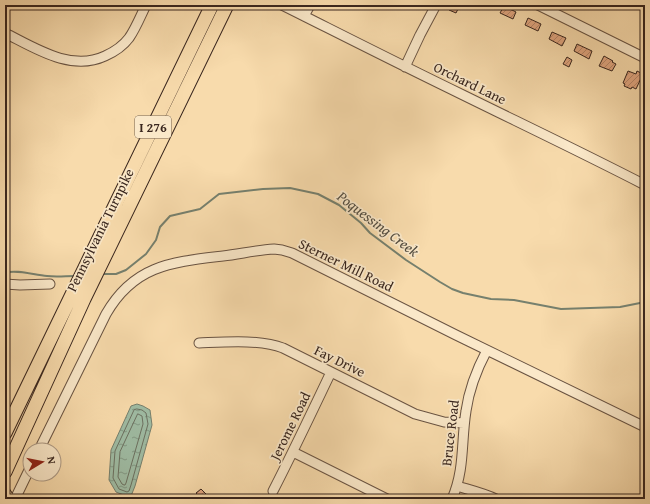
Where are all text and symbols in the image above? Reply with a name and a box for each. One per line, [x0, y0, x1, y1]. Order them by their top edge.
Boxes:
street label: Orchard Lane [430, 57, 510, 109]
road number: I 276 [135, 116, 171, 138]
street label: Pennsylvania Turnpike [61, 165, 139, 295]
water label: Poquessing Creek [332, 185, 424, 262]
street label: Sterner Mill Road [295, 233, 397, 297]
street label: Fay Drive [311, 340, 369, 382]
street label: Jerome Road [264, 388, 315, 465]
street label: Bruce Road [436, 398, 464, 467]
north arrow [22, 442, 62, 482]
text: N [43, 455, 60, 466]

